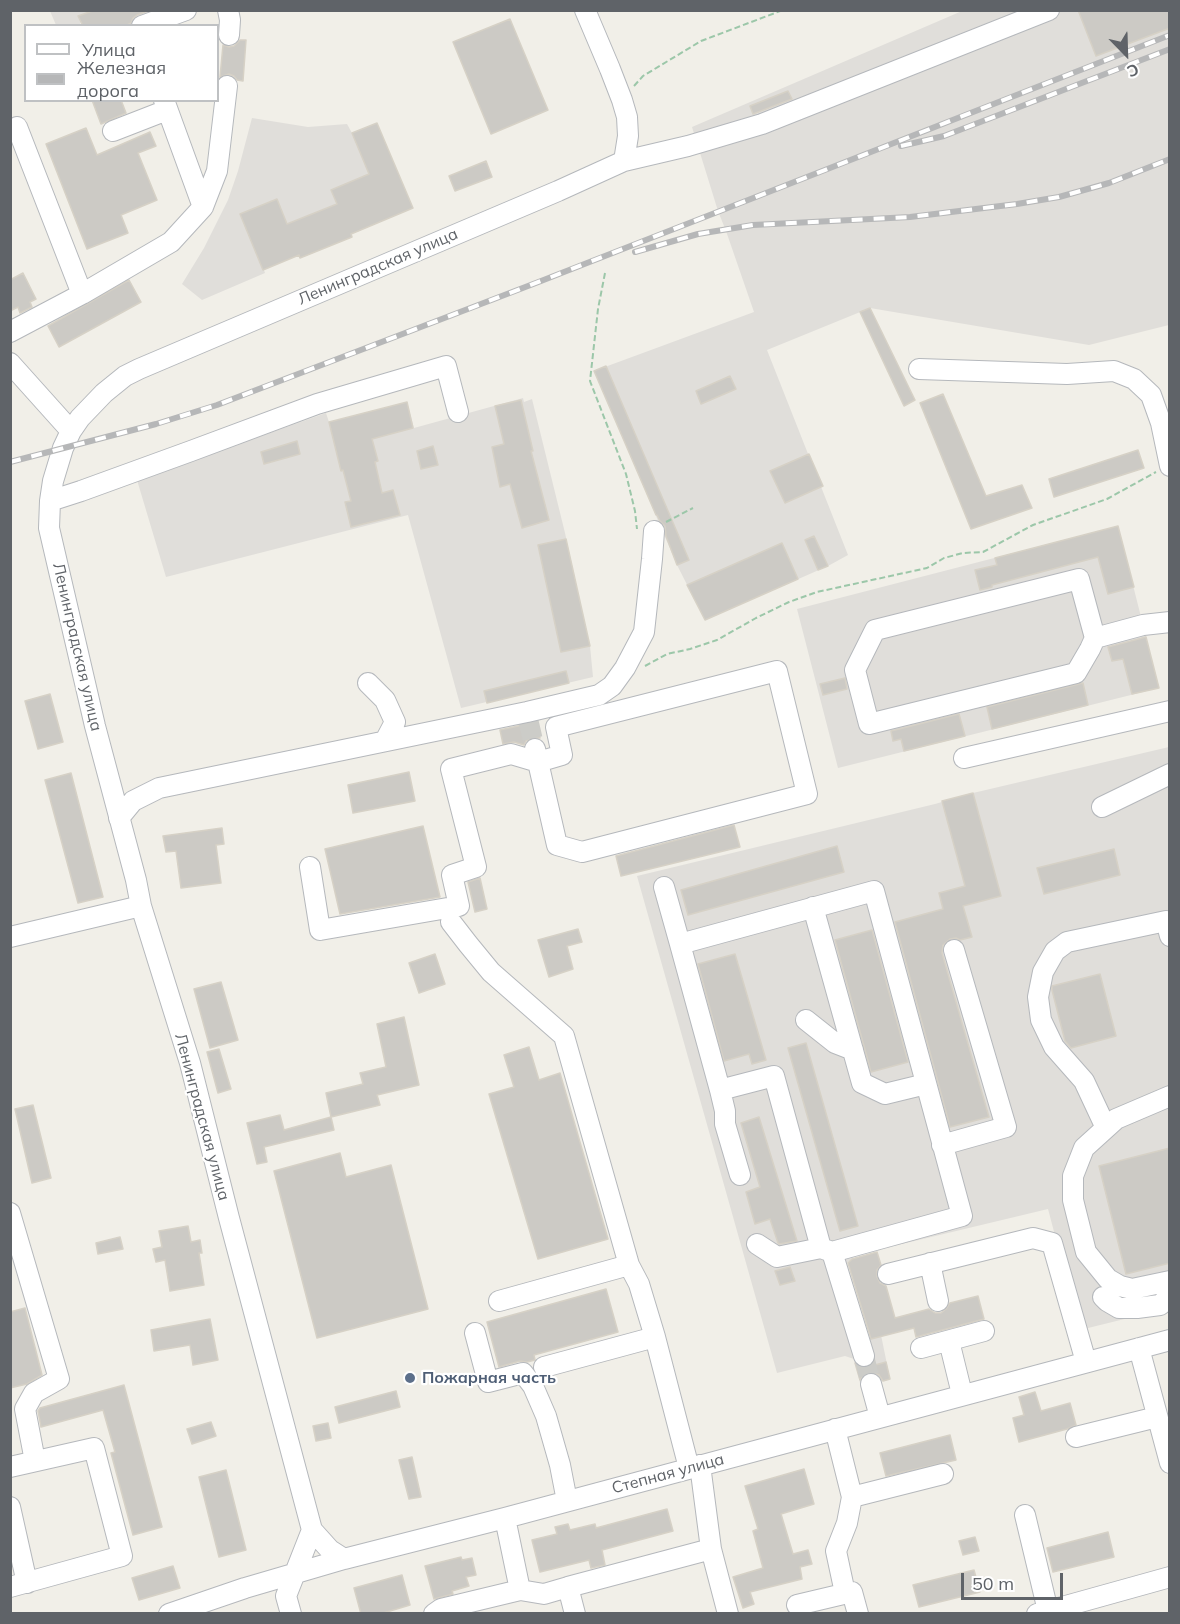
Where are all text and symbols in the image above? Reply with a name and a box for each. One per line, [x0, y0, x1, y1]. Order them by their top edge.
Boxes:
legend [24, 24, 219, 102]
north arrow [1096, 24, 1156, 84]
text: Улица [82, 38, 136, 61]
text: Железная дорога [77, 56, 166, 102]
text: С [1124, 59, 1142, 82]
street label: Ленинградская улица [295, 225, 461, 309]
street label: Ленинградская улица [48, 561, 106, 733]
street label: Ленинградская улица [170, 1031, 234, 1203]
place label: Пожарная часть [422, 1368, 556, 1388]
marker: Пожарная часть [403, 1371, 417, 1385]
street label: Степная улица [610, 1450, 726, 1498]
scale bar [964, 1561, 1066, 1599]
text: 50 m [972, 1572, 1014, 1595]

